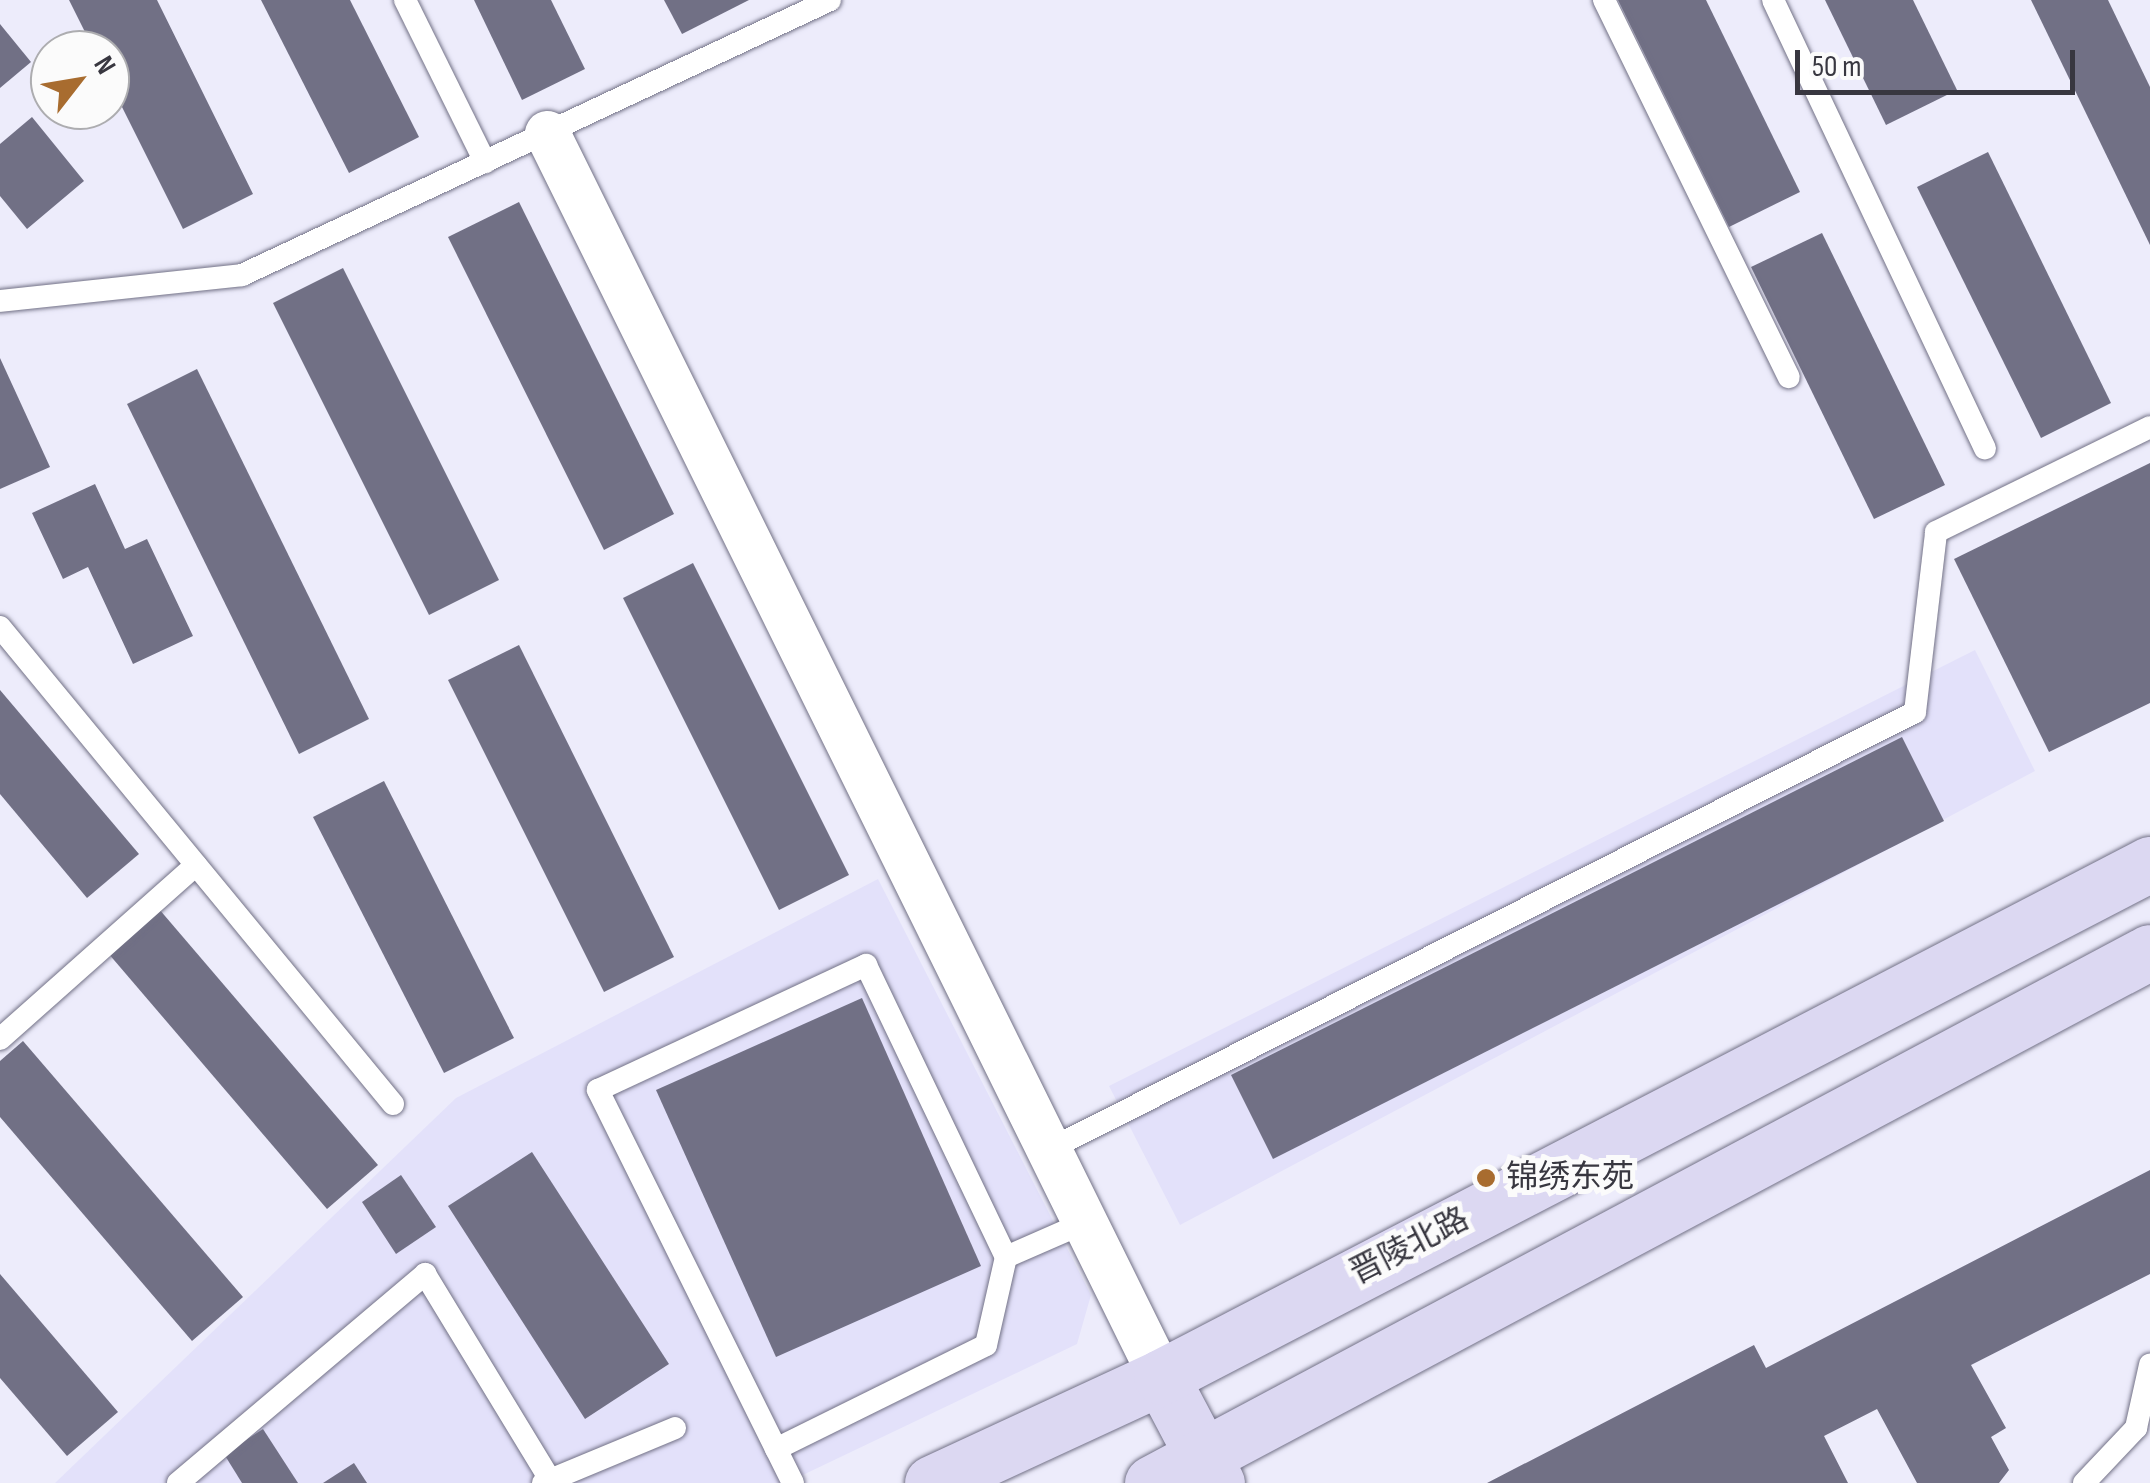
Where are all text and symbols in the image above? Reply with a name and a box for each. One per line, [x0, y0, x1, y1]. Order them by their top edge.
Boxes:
north arrow [30, 30, 130, 130]
scale bar [1800, 30, 2080, 92]
text: 50 m [1812, 49, 1861, 85]
text: N [86, 50, 122, 80]
place label: 锦绣东苑 [1506, 1159, 1634, 1197]
marker: 锦绣东苑 [1475, 1167, 1497, 1189]
street label: 晋陵北路 [1344, 1201, 1476, 1293]

